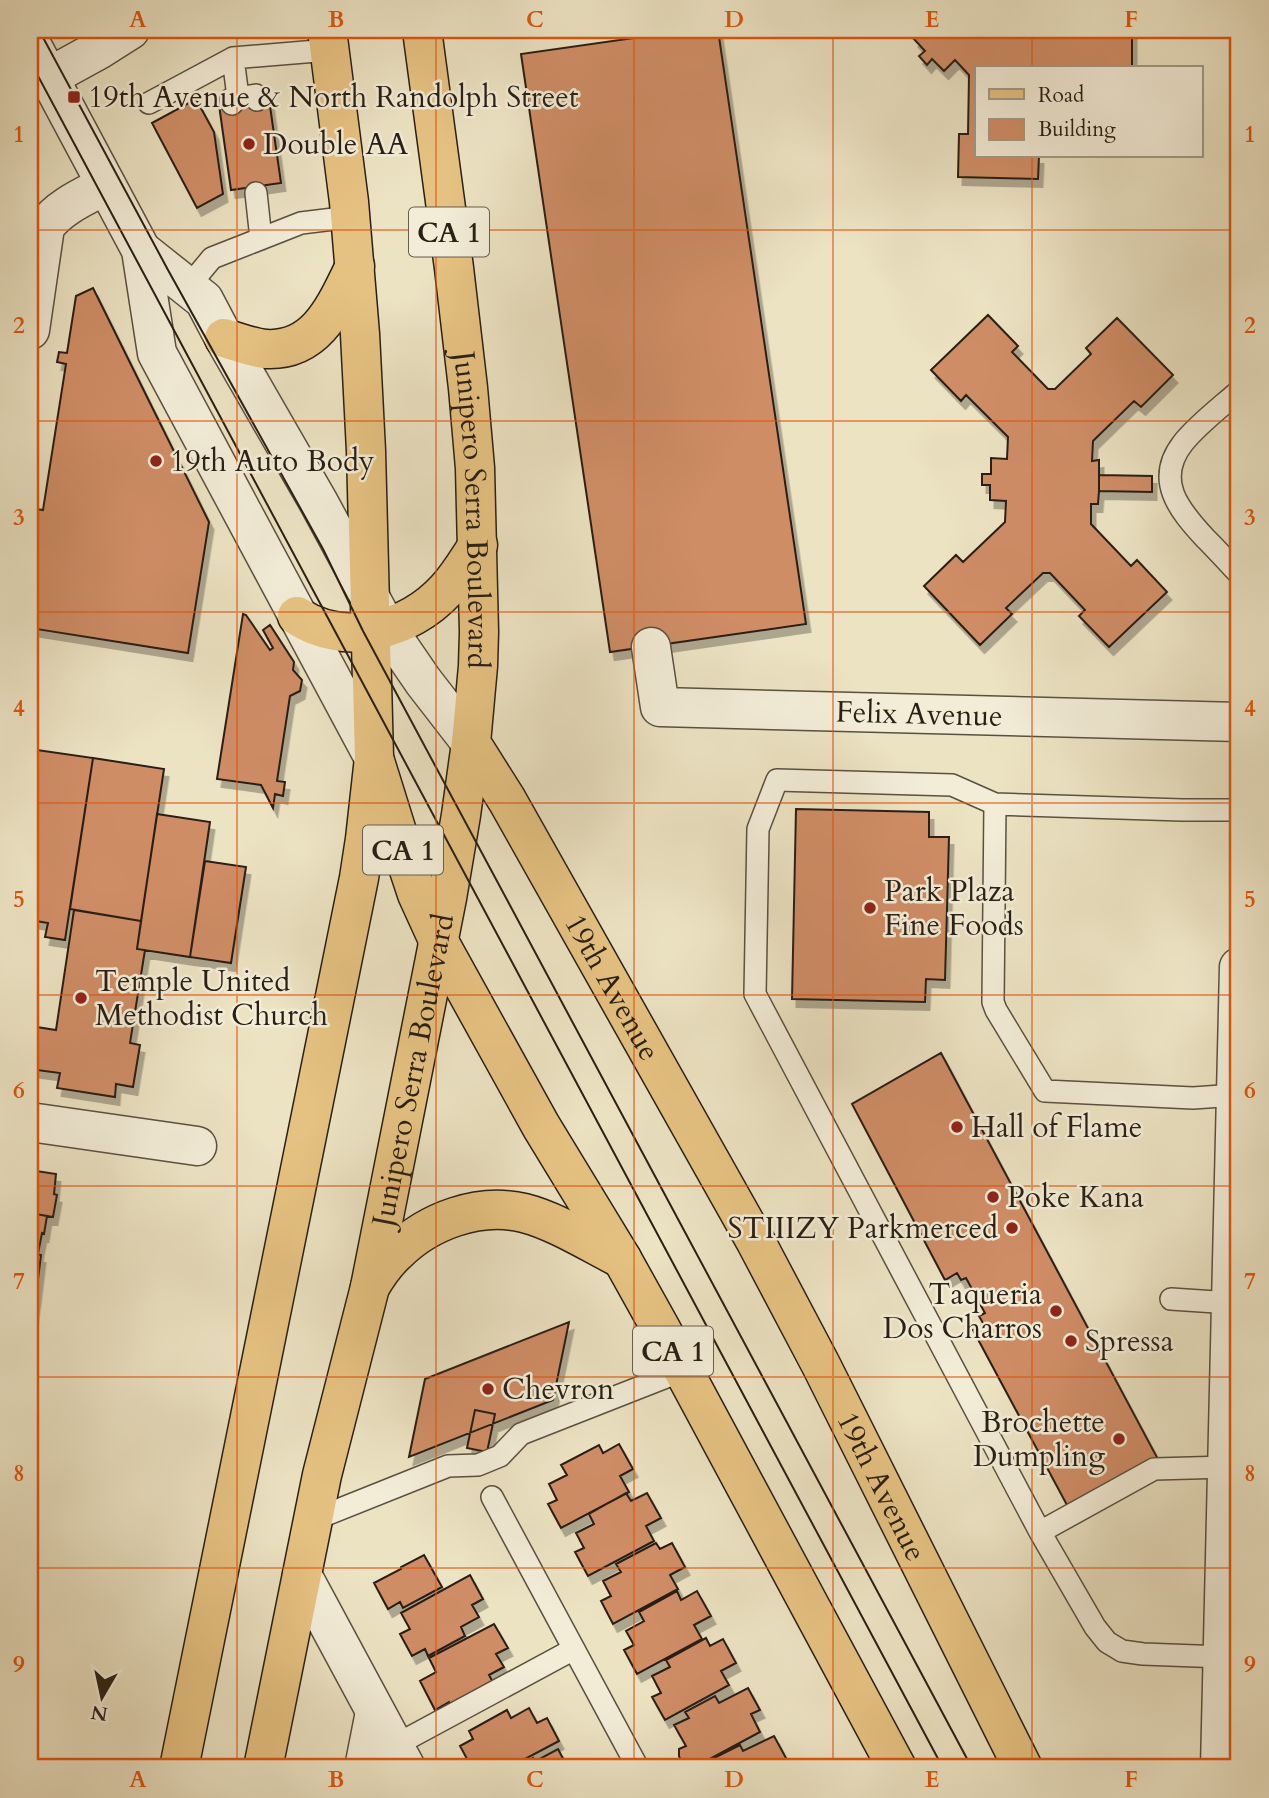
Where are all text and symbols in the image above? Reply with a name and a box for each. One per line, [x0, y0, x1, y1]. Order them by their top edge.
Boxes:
text: A [129, 4, 147, 35]
text: B [328, 4, 344, 35]
text: C [526, 4, 544, 35]
text: D [724, 4, 744, 35]
text: E [925, 4, 939, 35]
text: F [1124, 4, 1138, 35]
legend [975, 66, 1202, 158]
place label: 19th Avenue & North Randolph Street [88, 77, 579, 118]
text: Road [1038, 81, 1084, 110]
marker: 19th Avenue & North Randolph Street [66, 89, 82, 105]
text: Building [1038, 115, 1116, 144]
text: 1 [13, 119, 25, 150]
text: 1 [1244, 119, 1256, 150]
place label: Double AA [263, 124, 409, 165]
marker: Double AA [241, 136, 257, 152]
road number: CA 1 [409, 208, 489, 256]
text: 2 [13, 310, 25, 341]
text: 2 [1244, 310, 1256, 341]
street label: Junipero Serra Boulevard [442, 345, 499, 669]
place label: 19th Auto Body [170, 441, 375, 482]
marker: 19th Auto Body [148, 453, 164, 469]
text: 3 [13, 502, 25, 533]
text: 3 [1244, 502, 1256, 533]
street label: Felix Avenue [835, 692, 1003, 737]
text: 4 [13, 693, 25, 724]
text: 4 [1244, 693, 1256, 724]
road number: CA 1 [363, 826, 443, 874]
place label: Park Plaza Fine Foods [884, 871, 1024, 946]
text: 5 [13, 884, 25, 915]
text: 5 [1244, 884, 1256, 915]
marker: Park Plaza Fine Foods [862, 900, 878, 916]
street label: 19th Avenue [554, 907, 670, 1068]
street label: Junipero Serra Boulevard [362, 910, 464, 1234]
place label: Temple United Methodist Church [95, 961, 329, 1036]
marker: Temple United Methodist Church [73, 990, 89, 1006]
text: 6 [13, 1075, 25, 1106]
text: 6 [1244, 1075, 1256, 1106]
place label: Hall of Flame [971, 1107, 1142, 1148]
marker: Hall of Flame [949, 1119, 965, 1135]
place label: Poke Kana [1007, 1177, 1144, 1218]
marker: Poke Kana [985, 1189, 1001, 1205]
place label: STIIIZY Parkmerced [728, 1208, 998, 1249]
marker: STIIIZY Parkmerced [1004, 1220, 1020, 1236]
text: 7 [13, 1266, 25, 1297]
text: 7 [1244, 1266, 1256, 1297]
place label: Taqueria Dos Charros [883, 1274, 1042, 1349]
marker: Taqueria Dos Charros [1048, 1303, 1064, 1319]
place label: Spressa [1085, 1321, 1174, 1362]
road number: CA 1 [633, 1326, 713, 1376]
marker: Spressa [1063, 1333, 1079, 1349]
place label: Chevron [502, 1369, 614, 1410]
marker: Chevron [480, 1381, 496, 1397]
place label: Brochette Dumpling [973, 1402, 1105, 1477]
street label: 19th Avenue [827, 1405, 936, 1568]
marker: Brochette Dumpling [1111, 1431, 1127, 1447]
text: 8 [13, 1458, 25, 1489]
text: 8 [1244, 1458, 1256, 1489]
text: 9 [13, 1649, 25, 1680]
text: 9 [1244, 1649, 1256, 1680]
north arrow [66, 1661, 136, 1731]
text: N [89, 1699, 110, 1727]
text: A [129, 1764, 147, 1795]
text: B [328, 1764, 344, 1795]
text: C [526, 1764, 544, 1795]
text: D [724, 1764, 744, 1795]
text: E [925, 1764, 939, 1795]
text: F [1124, 1764, 1138, 1795]

